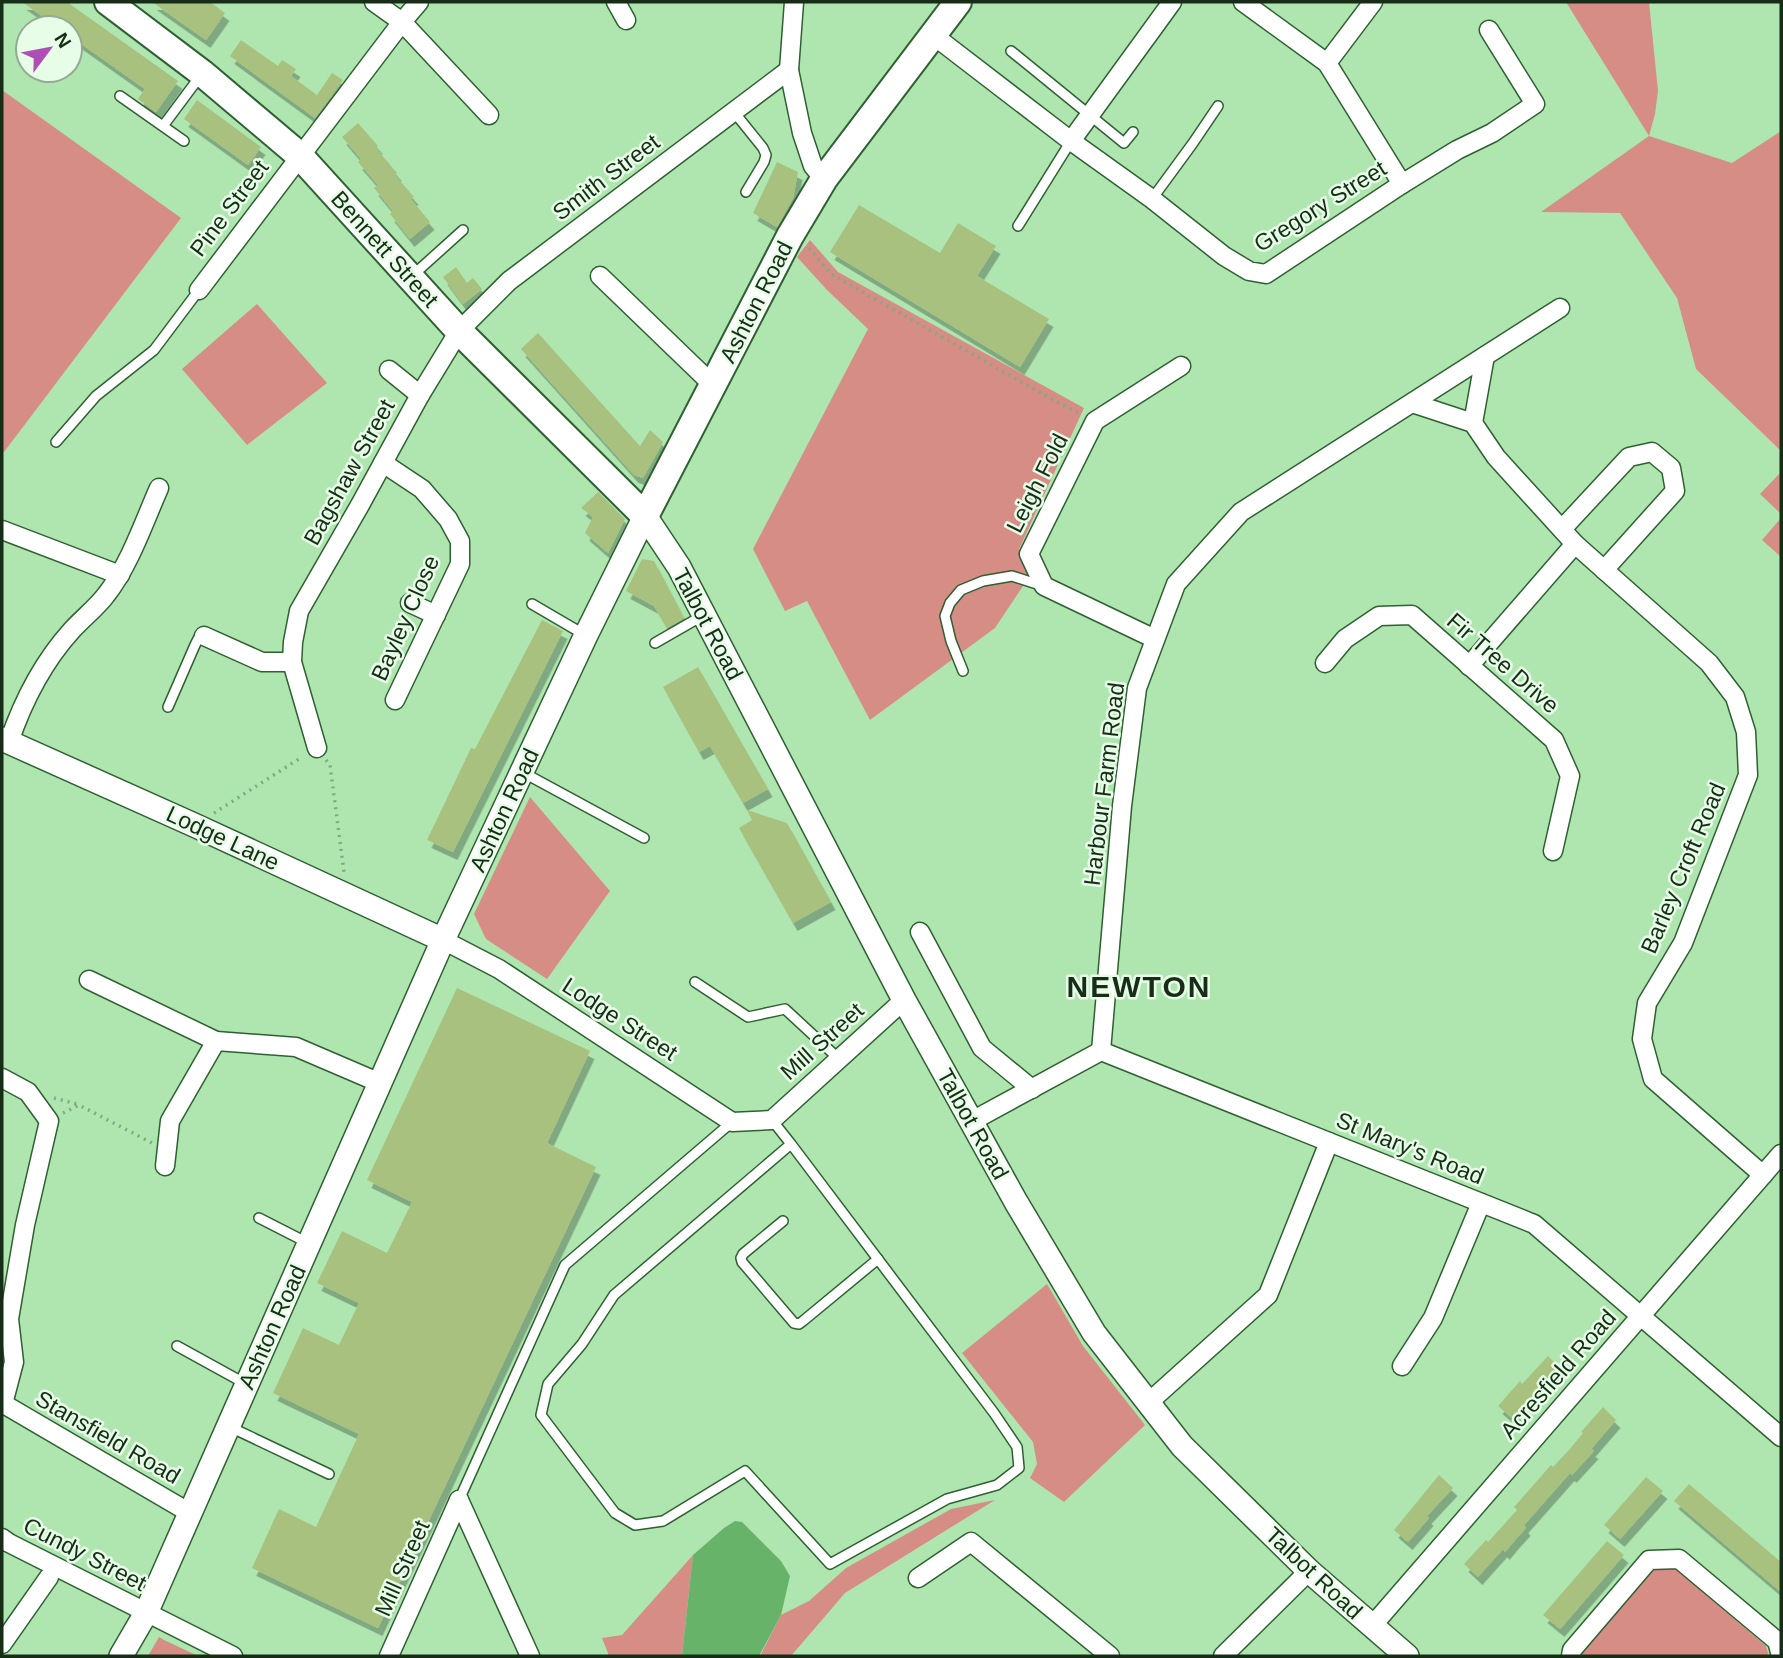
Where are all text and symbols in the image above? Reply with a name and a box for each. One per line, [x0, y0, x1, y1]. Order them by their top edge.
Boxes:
north arrow [14, 14, 84, 84]
text: N [50, 29, 76, 52]
street label: Smith Street [548, 128, 665, 225]
street label: Pine Street [184, 154, 274, 261]
street label: Gregory Street [1249, 155, 1391, 257]
street label: Bennett Street [326, 186, 444, 313]
street label: Ashton Road [714, 237, 798, 367]
street label: Bagshaw Street [298, 394, 400, 549]
street label: Leigh Fold [1001, 429, 1073, 537]
street label: Bayley Close [366, 551, 444, 685]
street label: Talbot Road [668, 564, 748, 684]
street label: Fir Tree Drive [1442, 607, 1564, 719]
street label: Harbour Farm Road [1079, 681, 1129, 887]
street label: Ashton Road [464, 744, 544, 876]
street label: Barley Croft Road [1635, 779, 1731, 957]
street label: Lodge Lane [162, 801, 284, 875]
district label: NEWTON [1067, 970, 1211, 1003]
street label: Lodge Street [558, 972, 683, 1066]
street label: Mill Street [775, 997, 869, 1085]
street label: Talbot Road [932, 1064, 1014, 1184]
street label: St Mary's Road [1333, 1107, 1487, 1189]
street label: Ashton Road [233, 1261, 311, 1393]
street label: Acresfield Road [1495, 1304, 1621, 1444]
street label: Stansfield Road [31, 1385, 185, 1489]
street label: Cundy Street [19, 1512, 151, 1596]
street label: Mill Street [369, 1515, 435, 1620]
street label: Talbot Road [1260, 1522, 1368, 1624]

